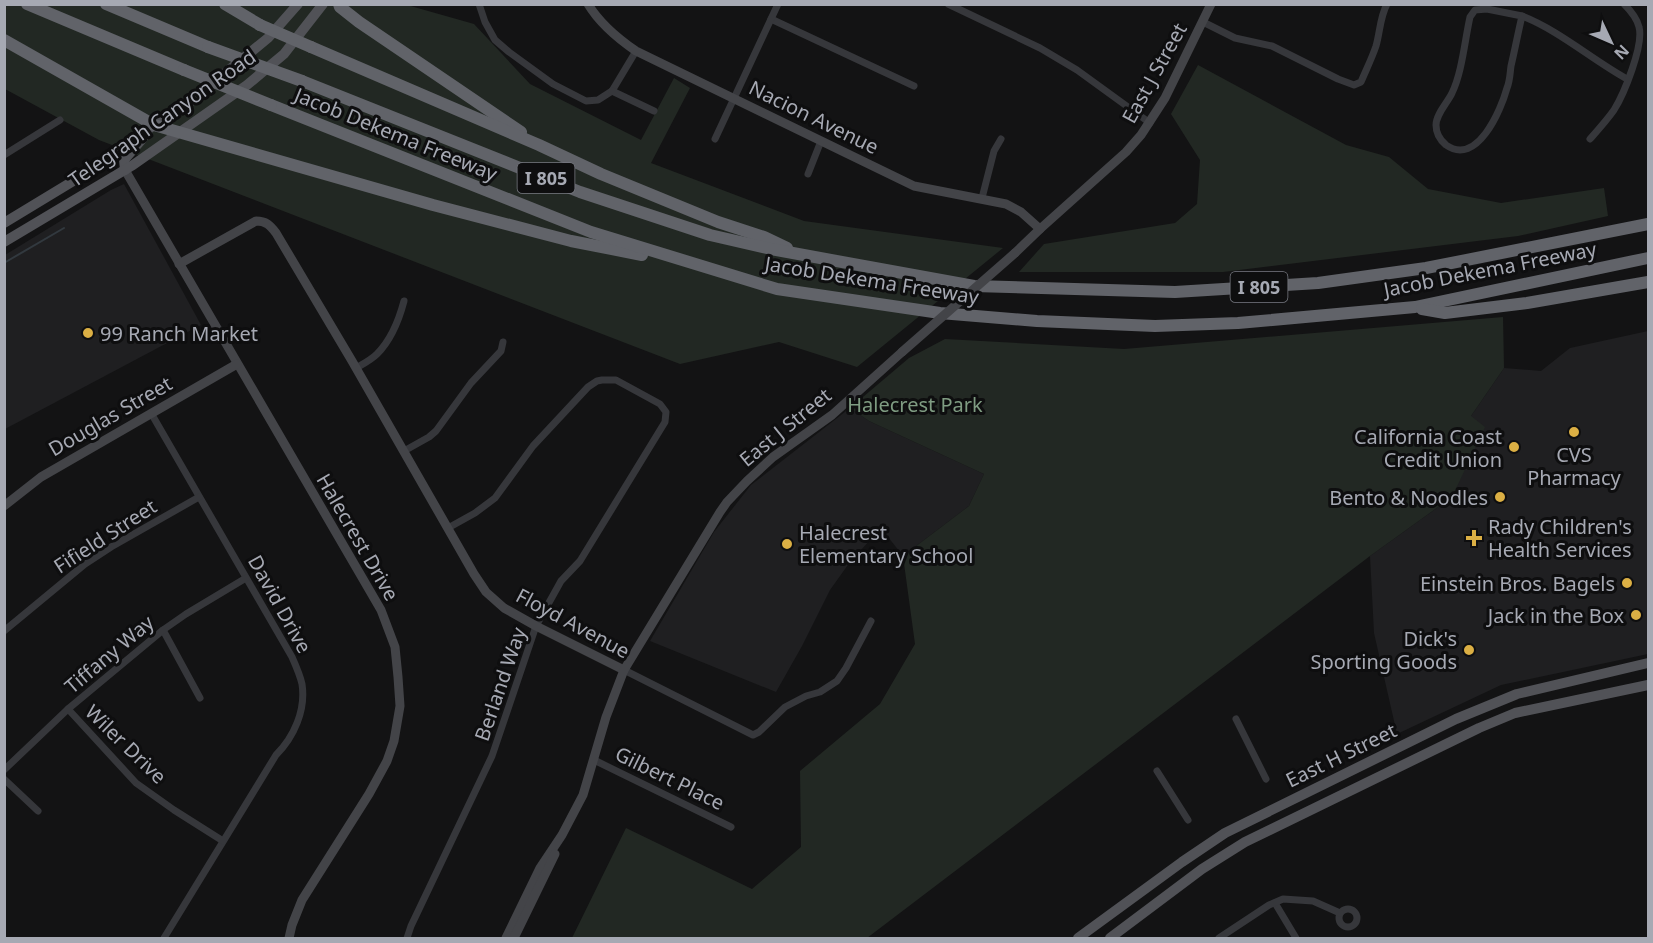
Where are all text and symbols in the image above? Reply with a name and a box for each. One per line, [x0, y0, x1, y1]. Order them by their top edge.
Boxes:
north arrow [1581, 12, 1641, 72]
street label: East J Street [1115, 18, 1193, 128]
text: N [1609, 40, 1634, 65]
street label: Telegraph Canyon Road [63, 43, 261, 193]
street label: Nacion Avenue [745, 74, 883, 160]
street label: Jacob Dekema Freeway [289, 80, 502, 187]
road number: I 805 [518, 163, 574, 193]
street label: Jacob Dekema Freeway [1379, 235, 1600, 303]
street label: Jacob Dekema Freeway [761, 249, 982, 310]
road number: I 805 [1230, 272, 1288, 302]
place label: 99 Ranch Market [100, 320, 258, 347]
marker: 99 Ranch Market [81, 326, 95, 340]
street label: Douglas Street [43, 370, 177, 462]
street label: East J Street [733, 382, 837, 472]
park label: Halecrest Park [847, 391, 983, 418]
place label: California Coast Credit Union [1354, 423, 1502, 473]
marker: CVS Pharmacy [1567, 425, 1581, 439]
marker: California Coast Credit Union [1507, 440, 1521, 454]
place label: CVS Pharmacy [1527, 441, 1622, 491]
street label: Halecrest Drive [311, 468, 405, 606]
place label: Bento & Noodles [1329, 484, 1488, 511]
marker: Bento & Noodles [1493, 490, 1507, 504]
street label: Fifield Street [48, 493, 162, 579]
place label: Rady Children's Health Services [1488, 513, 1632, 563]
place label: Halecrest Elementary School [799, 519, 973, 569]
marker: Rady Children's Health Services [1465, 529, 1483, 547]
marker: Halecrest Elementary School [780, 537, 794, 551]
street label: David Drive [242, 550, 318, 658]
place label: Einstein Bros. Bagels [1420, 570, 1615, 597]
marker: Einstein Bros. Bagels [1620, 576, 1634, 590]
street label: Floyd Avenue [511, 582, 635, 664]
place label: Jack in the Box [1486, 602, 1624, 629]
street label: Tiffany Way [59, 608, 160, 699]
marker: Jack in the Box [1629, 608, 1643, 622]
street label: Berland Way [468, 623, 532, 744]
place label: Dick's Sporting Goods [1310, 625, 1457, 675]
marker: Dick's Sporting Goods [1462, 643, 1476, 657]
street label: Wiler Drive [80, 698, 172, 790]
street label: East H Street [1281, 717, 1401, 793]
street label: Gilbert Place [611, 740, 729, 816]

